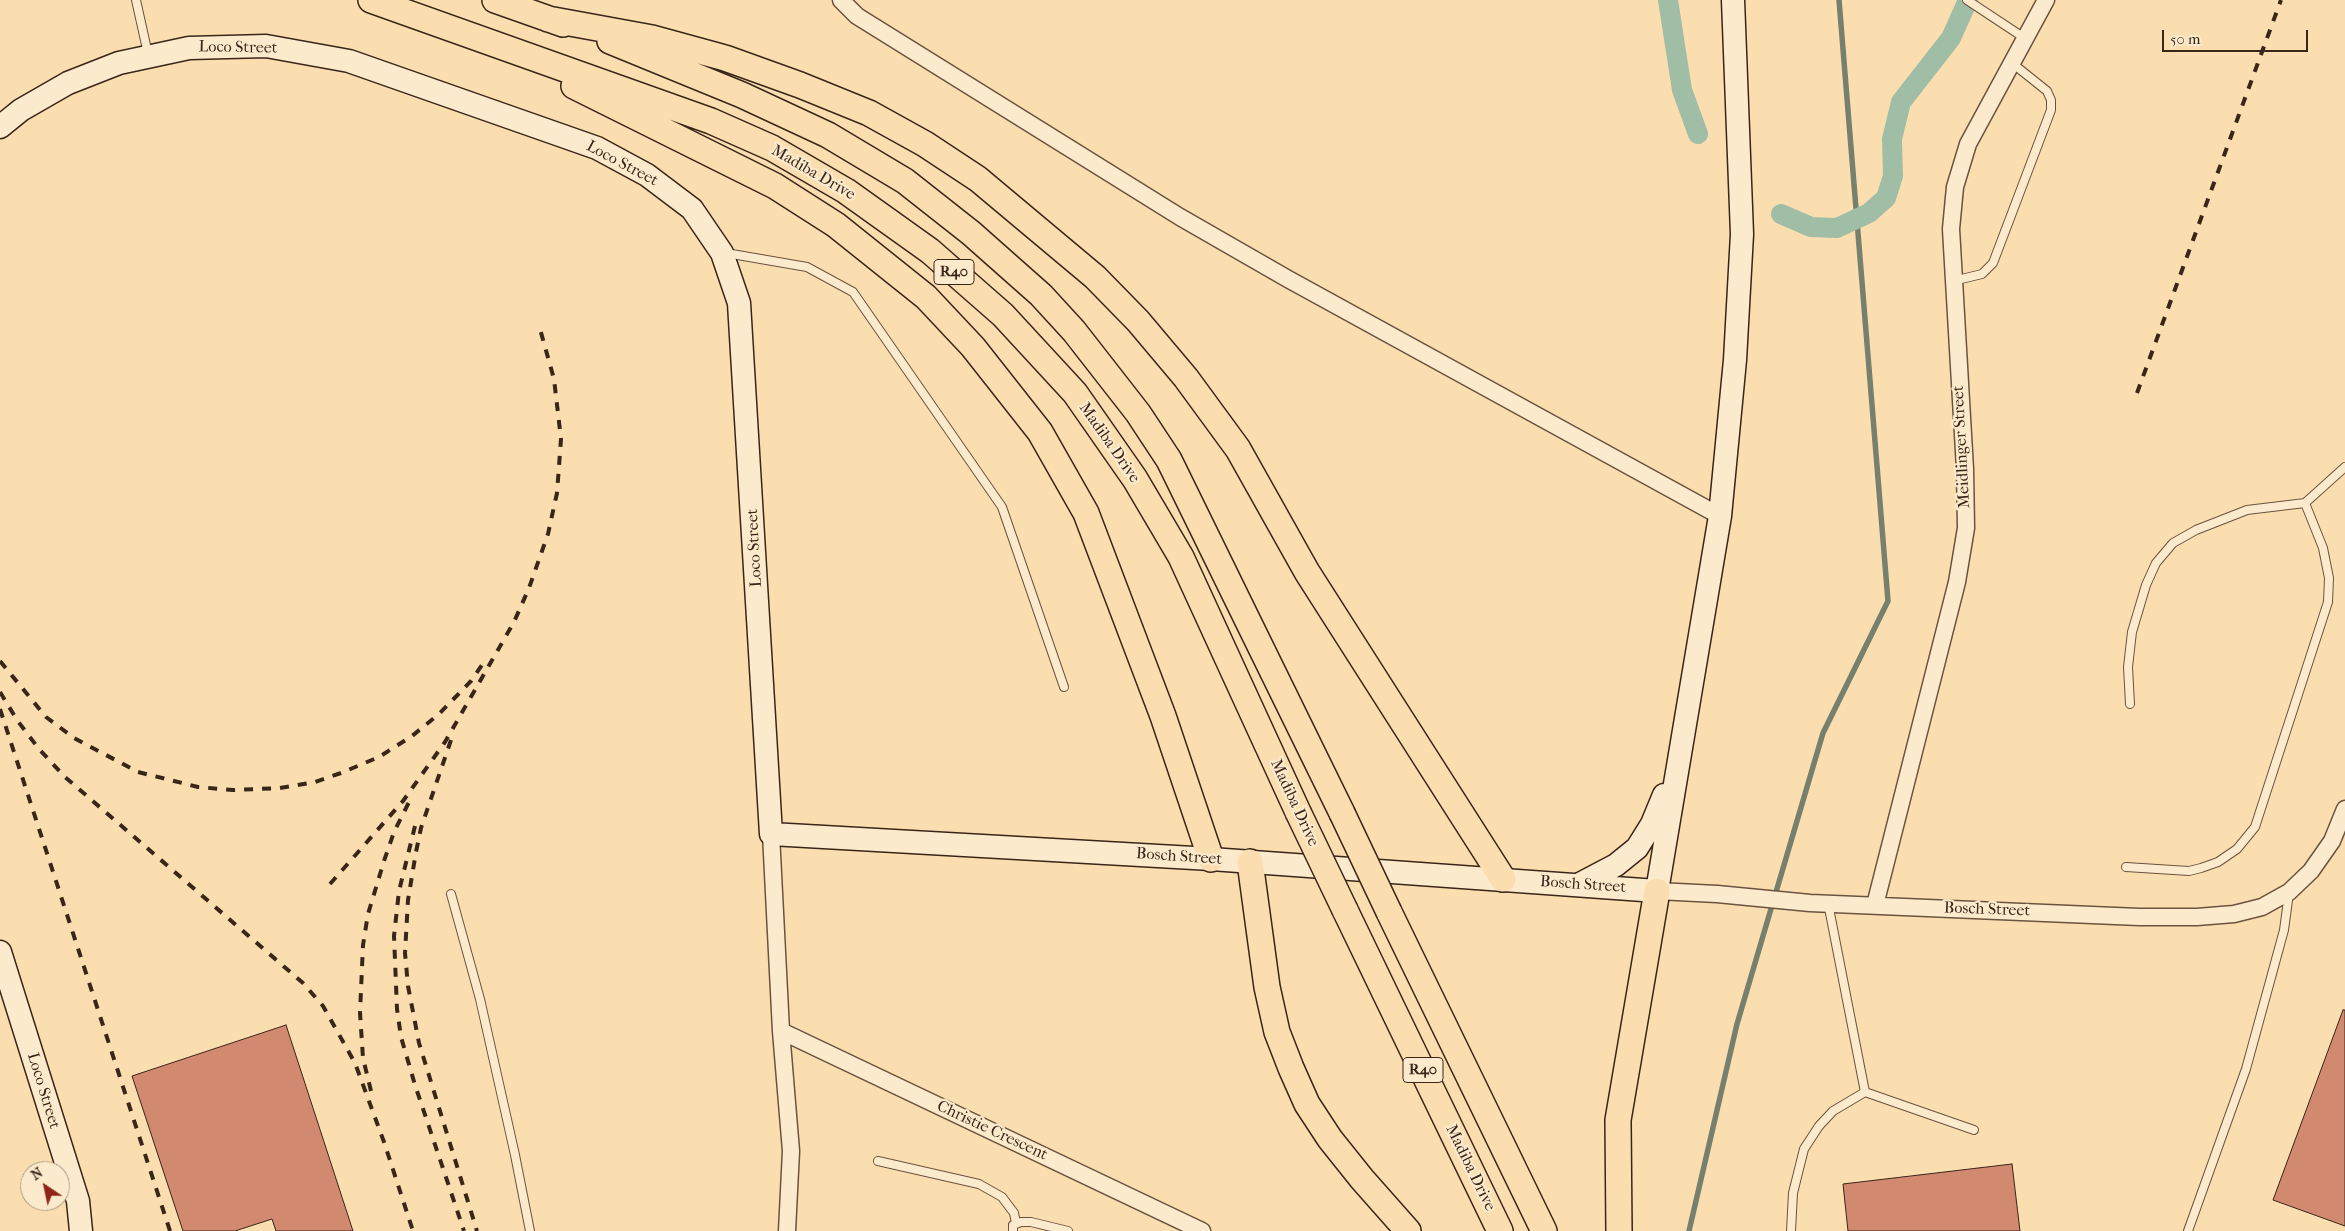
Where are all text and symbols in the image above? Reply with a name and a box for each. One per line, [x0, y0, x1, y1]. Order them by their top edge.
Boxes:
scale bar [2165, 20, 2311, 52]
text: 50 m [2170, 30, 2200, 48]
street label: Loco Street [199, 38, 277, 58]
street label: Loco Street [583, 137, 661, 191]
street label: Madiba Drive [768, 141, 858, 205]
road number: R40 [934, 260, 974, 284]
street label: Meidlinger Street [1949, 385, 1975, 509]
street label: Madiba Drive [1074, 399, 1144, 487]
street label: Loco Street [743, 508, 767, 588]
street label: Madiba Drive [1266, 757, 1322, 849]
street label: Bosch Street [1135, 844, 1223, 870]
street label: Bosch Street [1539, 872, 1627, 898]
street label: Bosch Street [1944, 899, 2030, 921]
street label: Loco Street [22, 1051, 64, 1131]
road number: R40 [1403, 1058, 1443, 1082]
street label: Christie Crescent [934, 1097, 1050, 1165]
street label: Madiba Drive [1441, 1122, 1499, 1214]
north arrow [20, 1161, 70, 1211]
text: N [28, 1164, 46, 1184]

